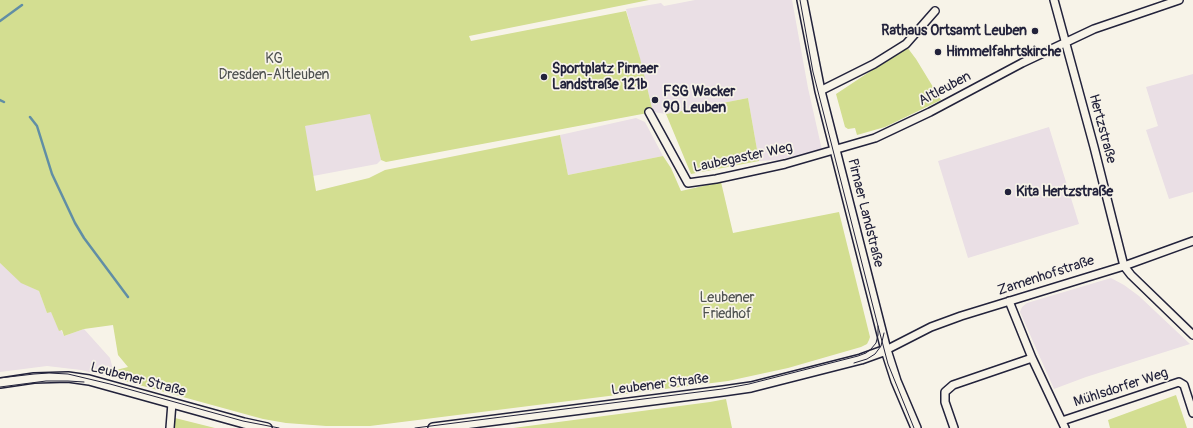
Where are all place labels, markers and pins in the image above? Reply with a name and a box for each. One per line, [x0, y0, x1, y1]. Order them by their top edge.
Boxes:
place label: Rathaus Ortsamt Leuben [881, 23, 1027, 39]
marker: Rathaus Ortsamt Leuben [1030, 26, 1040, 36]
place label: Himmelfahrtskirche [946, 44, 1061, 60]
marker: Himmelfahrtskirche [933, 47, 943, 57]
place label: Sportplatz Pirnaer Landstraße 121b [552, 61, 658, 94]
marker: Sportplatz Pirnaer Landstraße 121b [539, 72, 549, 82]
place label: FSG Wacker 90 Leuben [663, 84, 735, 116]
marker: FSG Wacker 90 Leuben [650, 95, 660, 105]
place label: Kita Hertzstraße [1016, 184, 1113, 200]
marker: Kita Hertzstraße [1003, 187, 1013, 197]

